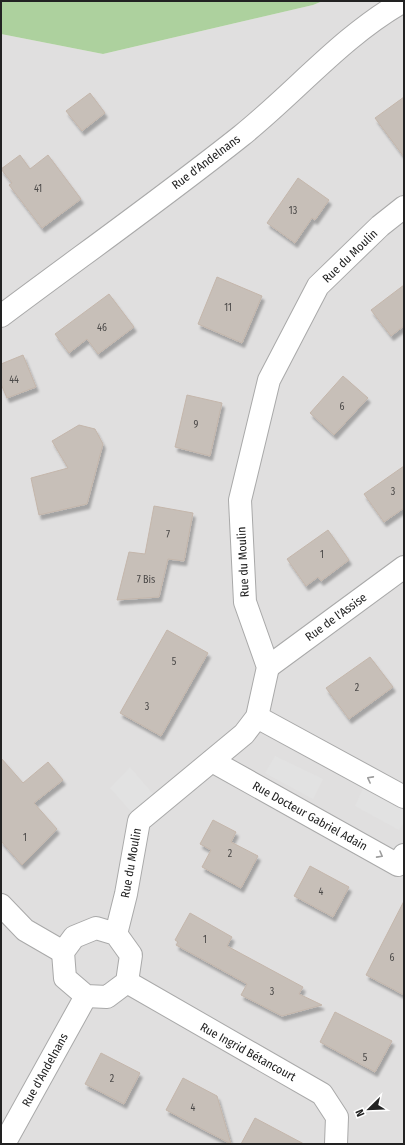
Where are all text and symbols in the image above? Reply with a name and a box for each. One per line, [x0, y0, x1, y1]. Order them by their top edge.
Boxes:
street label: Rue d'Andelnans [169, 132, 243, 192]
house number: 41 [34, 183, 42, 195]
house number: 13 [289, 205, 298, 217]
street label: Rue du Moulin [320, 226, 380, 286]
house number: 11 [224, 302, 232, 314]
house number: 46 [97, 322, 107, 334]
house number: 44 [9, 374, 19, 386]
house number: 6 [340, 401, 345, 413]
house number: 9 [194, 419, 199, 431]
house number: 3 [391, 486, 396, 498]
street label: Rue du Moulin [234, 526, 252, 598]
house number: 7 [166, 529, 170, 541]
house number: 1 [320, 549, 324, 561]
house number: 7 Bis [137, 574, 155, 586]
street label: Rue de l'Assise [303, 590, 369, 644]
house number: 5 [172, 656, 177, 668]
house number: 2 [355, 682, 360, 694]
house number: 3 [145, 701, 150, 713]
one-way arrow [366, 776, 374, 784]
street label: Rue Docteur Gabriel Adain [250, 779, 370, 853]
street label: Rue du Moulin [118, 827, 144, 899]
house number: 1 [23, 832, 27, 844]
house number: 2 [228, 848, 233, 860]
one-way arrow [376, 851, 383, 858]
house number: 4 [319, 886, 324, 898]
house number: 1 [203, 934, 207, 946]
house number: 6 [390, 952, 395, 964]
house number: 3 [270, 986, 275, 998]
street label: Rue Ingrid Bétancourt [198, 1020, 298, 1084]
street label: Rue d'Andelnans [19, 1031, 71, 1109]
house number: 5 [363, 1052, 368, 1064]
house number: 2 [110, 1073, 115, 1085]
north arrow [349, 1089, 389, 1129]
house number: 4 [191, 1102, 196, 1114]
text: N [353, 1107, 368, 1118]

